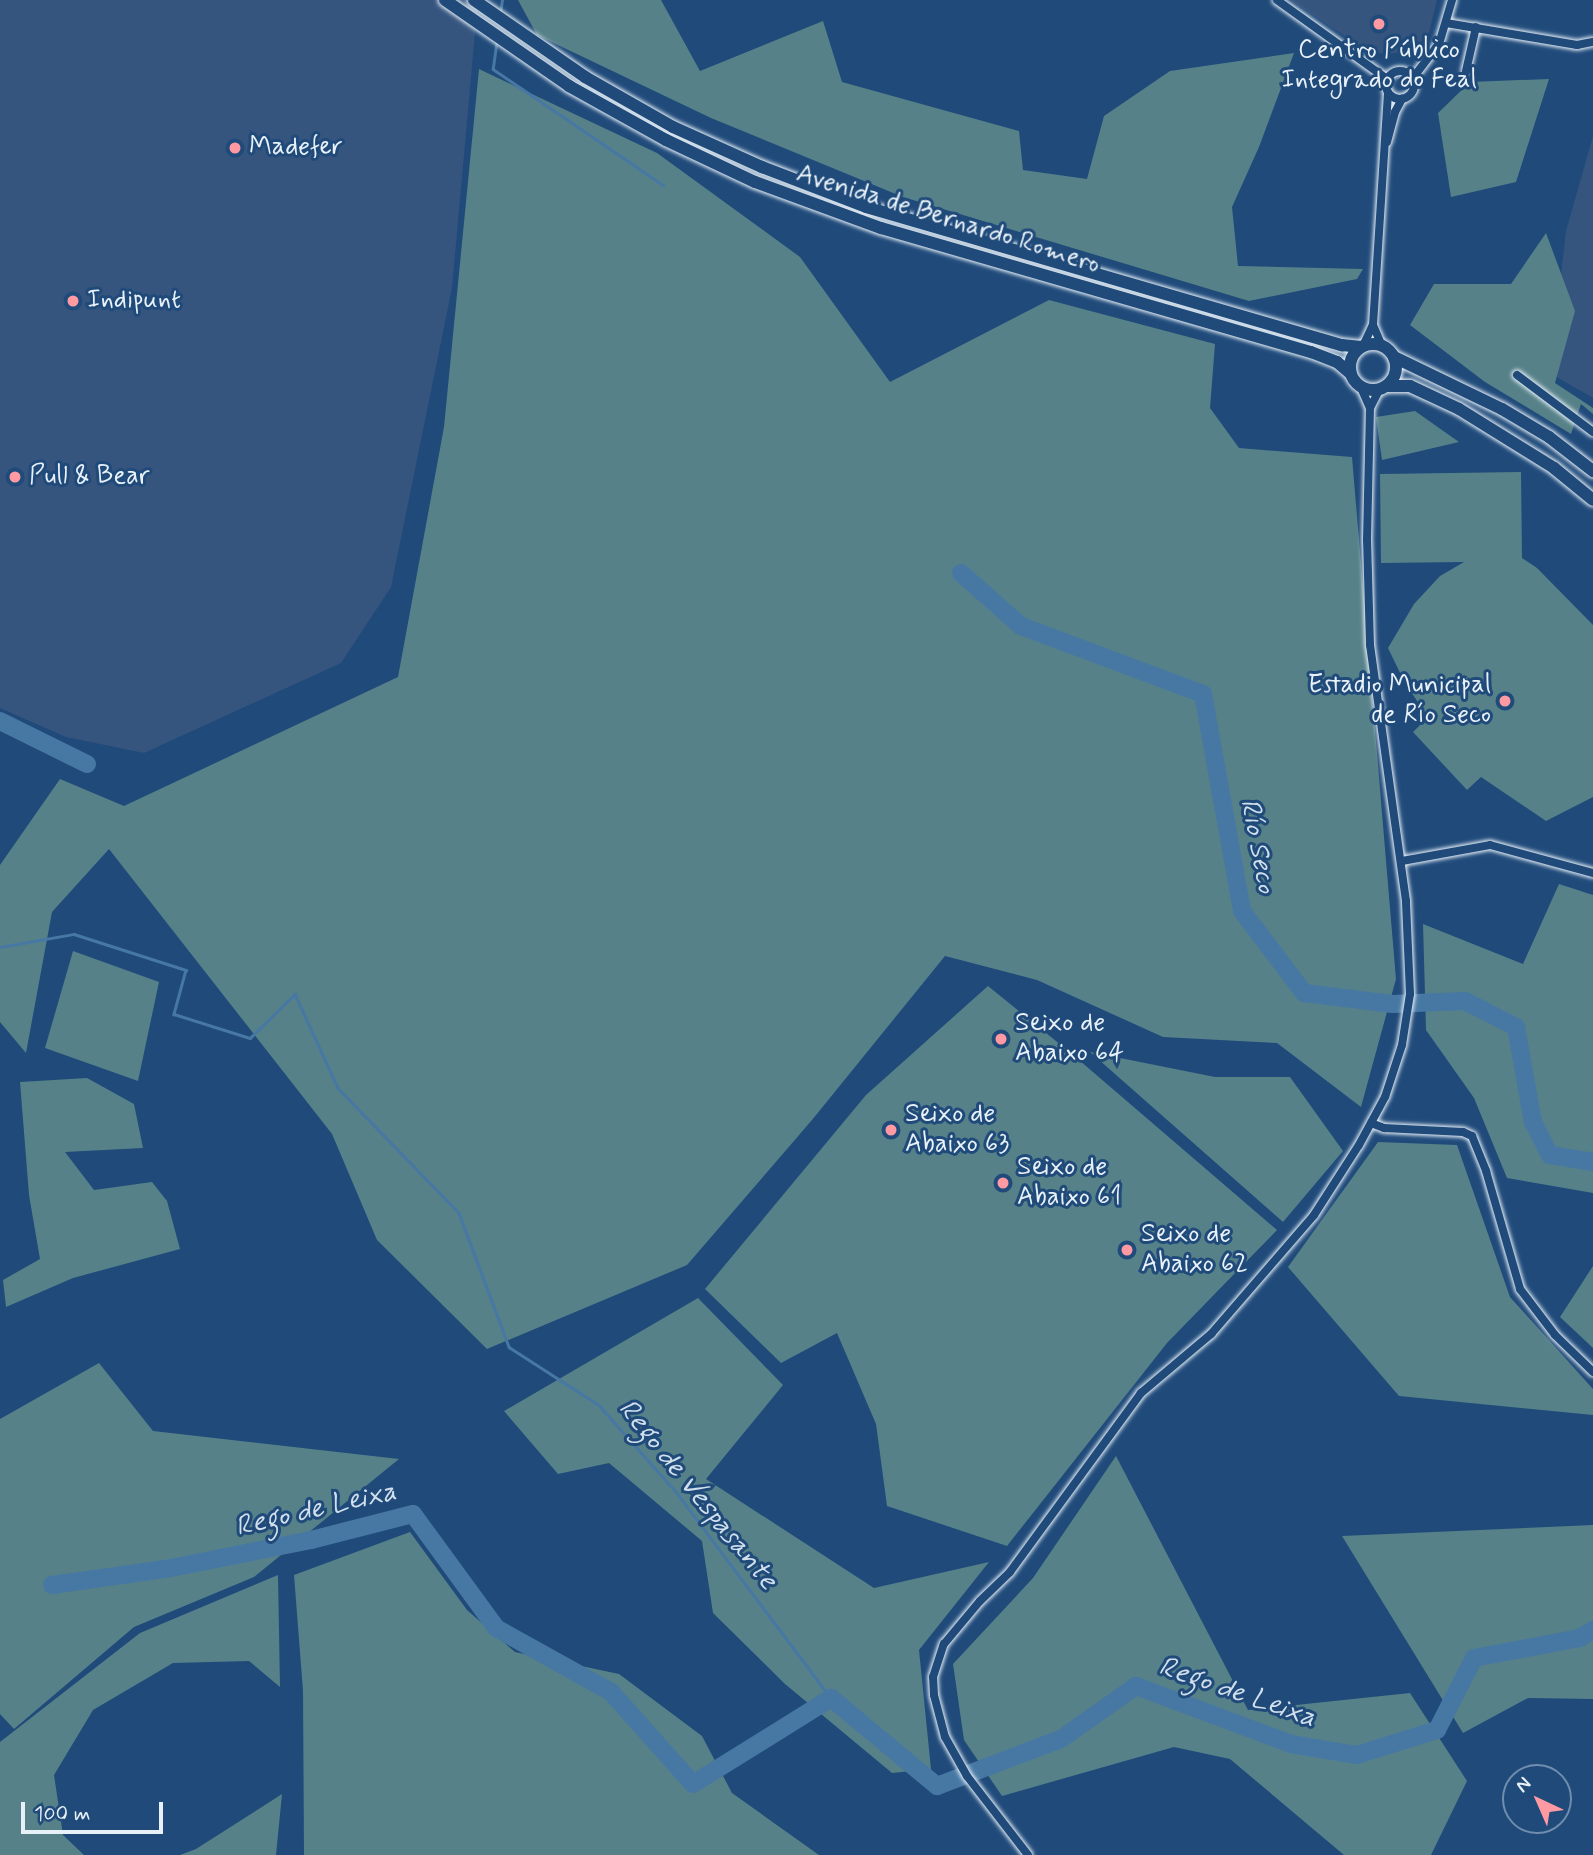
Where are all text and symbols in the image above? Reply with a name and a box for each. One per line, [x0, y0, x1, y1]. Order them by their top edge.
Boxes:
marker: Centro Público Integrado do Feal [1371, 16, 1387, 32]
place label: Centro Público Integrado do Feal [1282, 35, 1476, 96]
place label: Madefer [249, 132, 343, 164]
marker: Madefer [227, 140, 243, 156]
street label: Avenida de Bernardo Romero [790, 158, 1106, 282]
place label: Indipunt [87, 285, 181, 317]
marker: Indipunt [65, 293, 81, 309]
place label: Pull & Bear [29, 461, 149, 493]
marker: Pull & Bear [7, 469, 23, 485]
place label: Estadio Municipal de Río Seco [1308, 670, 1491, 732]
marker: Estadio Municipal de Río Seco [1497, 693, 1513, 709]
water label: Río Seco [1231, 795, 1283, 897]
place label: Seixo de Abaixo 64 [1015, 1008, 1124, 1070]
marker: Seixo de Abaixo 64 [993, 1031, 1009, 1047]
place label: Seixo de Abaixo 63 [905, 1099, 1009, 1160]
marker: Seixo de Abaixo 63 [883, 1122, 899, 1138]
place label: Seixo de Abaixo 61 [1017, 1152, 1121, 1214]
marker: Seixo de Abaixo 61 [995, 1175, 1011, 1191]
place label: Seixo de Abaixo 62 [1141, 1219, 1248, 1280]
marker: Seixo de Abaixo 62 [1119, 1242, 1135, 1258]
water label: Rego de Vespasante [610, 1394, 784, 1596]
water label: Rego de Leixa [233, 1475, 399, 1545]
water label: Rego de Leixa [1154, 1651, 1320, 1735]
north arrow [1502, 1764, 1572, 1834]
text: N [1510, 1772, 1537, 1798]
scale bar [24, 1788, 166, 1832]
text: 100 m [34, 1800, 90, 1828]

